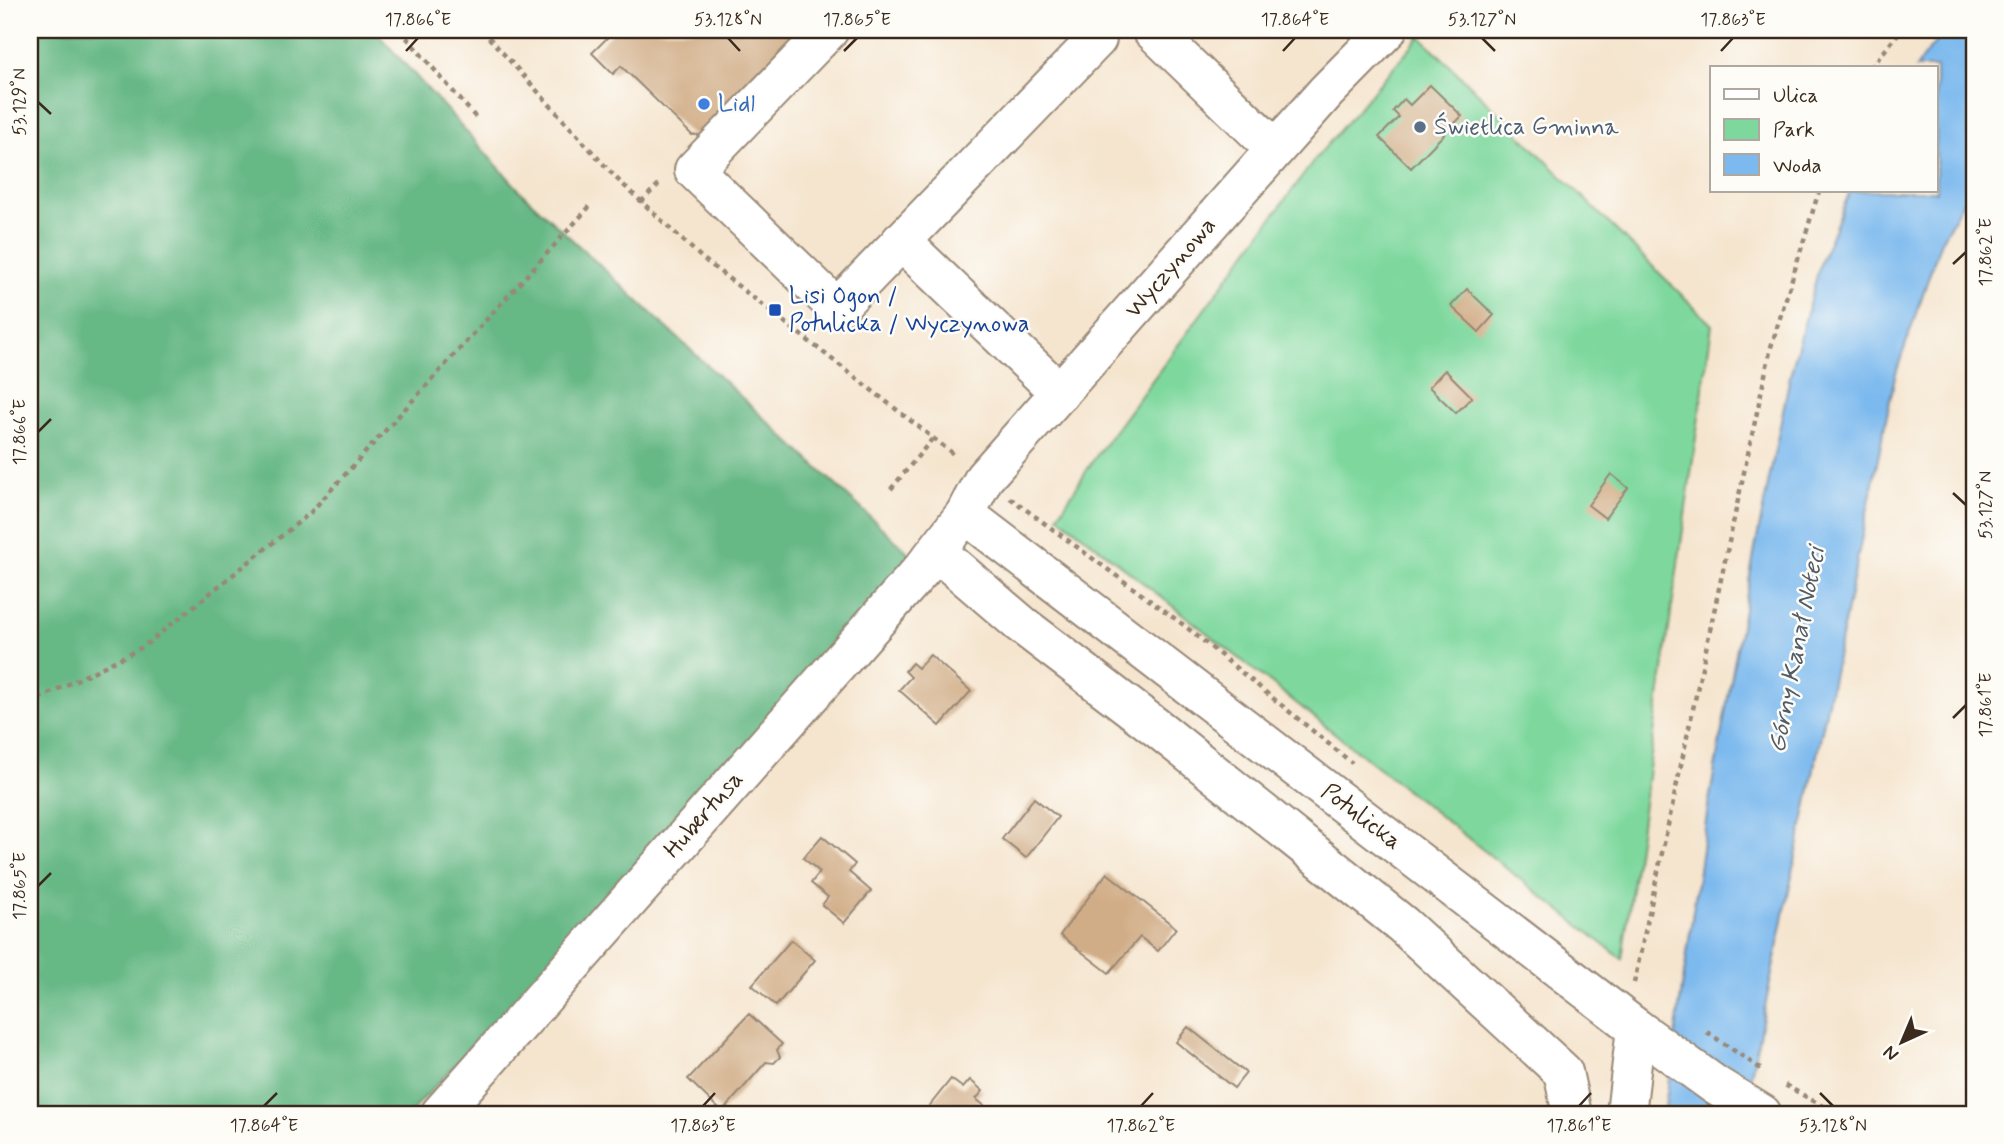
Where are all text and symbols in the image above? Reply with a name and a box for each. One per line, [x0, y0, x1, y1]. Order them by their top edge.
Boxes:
text: 17.866°E [385, 8, 451, 32]
text: 53.128°N [694, 8, 762, 32]
text: 17.865°E [823, 8, 891, 32]
text: 17.864°E [1261, 8, 1329, 32]
text: 53.127°N [1448, 8, 1516, 32]
text: 17.863°E [1700, 8, 1766, 32]
legend [1710, 66, 1938, 192]
text: 53.129°N [8, 68, 32, 136]
text: Ulica [1773, 82, 1818, 110]
place label: Lidl [718, 89, 755, 120]
marker: Lidl [696, 96, 712, 112]
place label: Świetlica Gminna [1434, 111, 1619, 143]
text: Park [1773, 116, 1815, 144]
marker: Świetlica Gminna [1412, 119, 1428, 135]
text: Woda [1773, 152, 1822, 180]
street label: Wyczynowa [1119, 211, 1223, 325]
text: 17.862°E [1974, 218, 1998, 286]
place label: Lisi Ogon / Potulicka / Wyczynowa [789, 281, 1029, 340]
marker: Lisi Ogon / Potulicka / Wyczynowa [767, 302, 783, 318]
text: 17.866°E [8, 399, 32, 465]
text: 53.127°N [1974, 471, 1998, 539]
water label: Górny Kanał Noteci [1760, 541, 1834, 756]
text: 17.861°E [1974, 672, 1998, 738]
street label: Hubertusa [657, 765, 751, 865]
street label: Potulicka [1315, 777, 1407, 857]
text: 17.865°E [8, 852, 32, 920]
north arrow [1868, 1007, 1938, 1078]
text: N [1878, 1040, 1904, 1067]
text: 17.864°E [230, 1114, 298, 1138]
text: 17.863°E [670, 1114, 736, 1138]
text: 17.862°E [1107, 1114, 1175, 1138]
text: 17.861°E [1546, 1114, 1612, 1138]
text: 53.128°N [1799, 1114, 1867, 1138]

